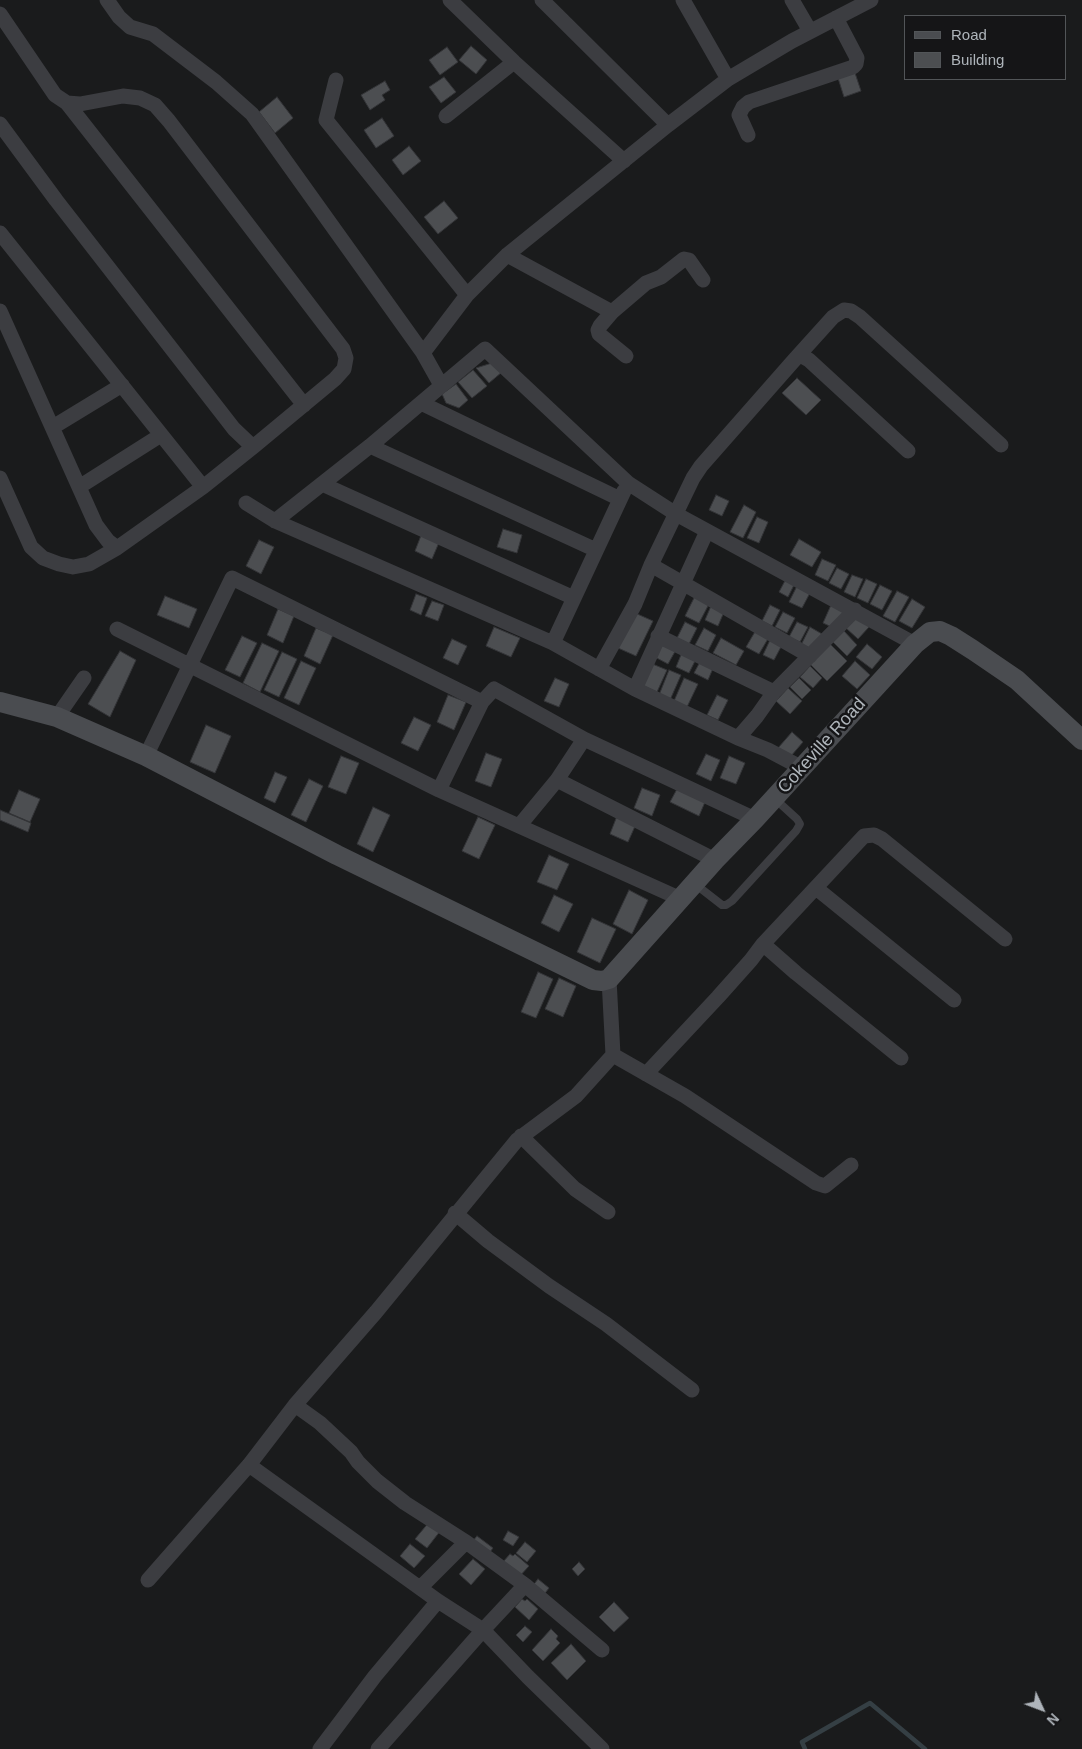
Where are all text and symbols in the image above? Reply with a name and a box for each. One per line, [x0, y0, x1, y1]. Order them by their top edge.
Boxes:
legend [904, 15, 1067, 80]
text: Road [951, 26, 987, 43]
text: Building [951, 51, 1004, 68]
street label: Cokeville Road [773, 694, 871, 798]
north arrow [1017, 1684, 1067, 1734]
text: N [1044, 1710, 1062, 1728]

